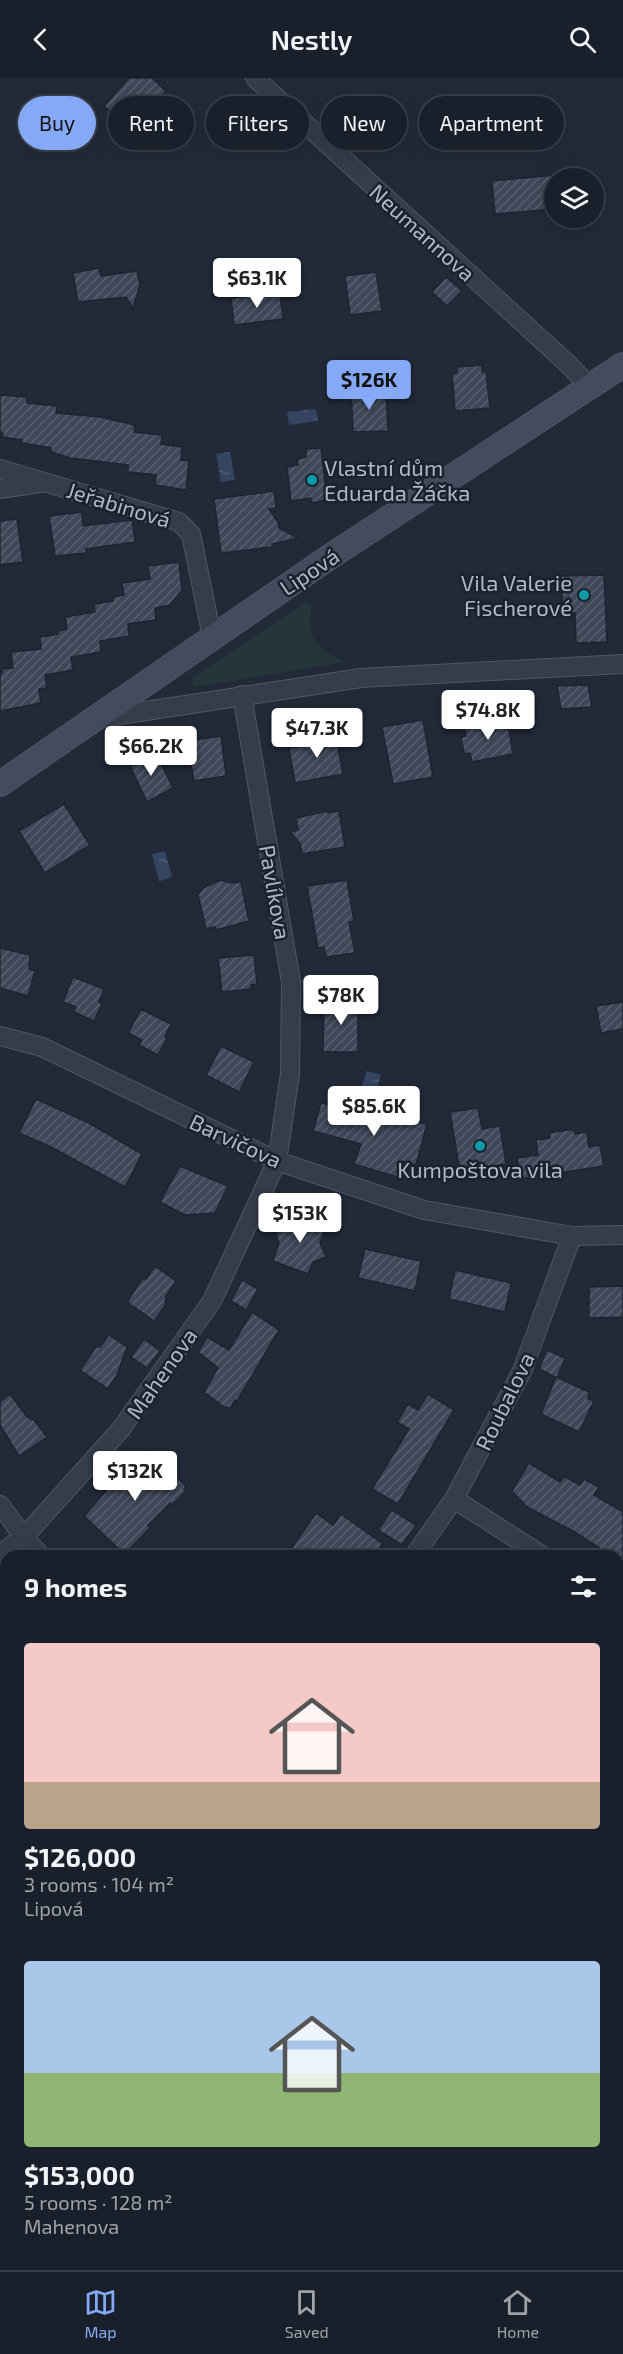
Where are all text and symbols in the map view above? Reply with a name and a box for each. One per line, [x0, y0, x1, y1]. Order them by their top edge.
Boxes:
icon: back [24, 23, 57, 56]
text: Nestly [271, 23, 352, 55]
icon: search [566, 23, 599, 56]
chip: Buy [18, 96, 96, 150]
chip: Rent [108, 96, 194, 150]
chip: Filters [206, 96, 309, 150]
chip: New [321, 96, 407, 150]
chip: Apartment [419, 96, 564, 150]
map controls [544, 168, 604, 228]
button: layers [544, 168, 604, 228]
street label: Neumannova [365, 178, 481, 286]
pin: $63.1K [208, 258, 306, 309]
text: $63.1K [227, 265, 287, 289]
pin: $126K [327, 360, 411, 411]
text: $126K [341, 367, 397, 391]
place label: Vlastní dům Eduarda Žáčka [324, 454, 470, 505]
marker: Vlastní dům Eduarda Žáčka [305, 473, 319, 487]
street label: Jeřabinová [64, 476, 174, 532]
street label: Lipová [275, 542, 343, 600]
place label: Vila Valerie Fischerové [461, 569, 572, 620]
marker: Vila Valerie Fischerové [577, 588, 591, 602]
pin: $74.8K [439, 690, 537, 741]
text: $74.8K [456, 697, 520, 721]
pin: $47.3K [268, 708, 366, 759]
text: $47.3K [286, 715, 348, 739]
pin: $66.2K [102, 726, 200, 777]
text: $66.2K [119, 733, 183, 757]
street label: Pavlíkova [255, 843, 297, 941]
pin: $78K [305, 975, 377, 1026]
text: $78K [317, 982, 365, 1006]
pin: $85.6K [325, 1086, 423, 1137]
text: $85.6K [342, 1093, 406, 1117]
street label: Barvičova [186, 1107, 286, 1173]
marker: Kumpoštova vila [473, 1139, 487, 1153]
place label: Kumpoštova vila [397, 1156, 563, 1182]
pin: $153K [258, 1193, 342, 1244]
text: $153K [272, 1200, 328, 1224]
street label: Mahenova [120, 1323, 202, 1423]
street label: Roubalova [469, 1348, 539, 1454]
pin: $132K [93, 1451, 177, 1502]
text: $132K [107, 1458, 163, 1482]
icon: filters [567, 1570, 600, 1603]
text: 9 homes [24, 1571, 127, 1602]
icon: home [258, 1682, 366, 1790]
text: $126,000 [24, 1841, 136, 1872]
text: 3 rooms · 104 m² [24, 1872, 174, 1896]
text: Lipová [24, 1896, 84, 1920]
icon: home [258, 2000, 366, 2108]
text: $153,000 [24, 2159, 135, 2190]
text: 5 rooms · 128 m² [24, 2190, 173, 2214]
text: Mahenova [24, 2214, 119, 2238]
tab: Map [84, 2286, 117, 2341]
tab: Saved [285, 2286, 329, 2341]
tab: Home [497, 2286, 539, 2341]

